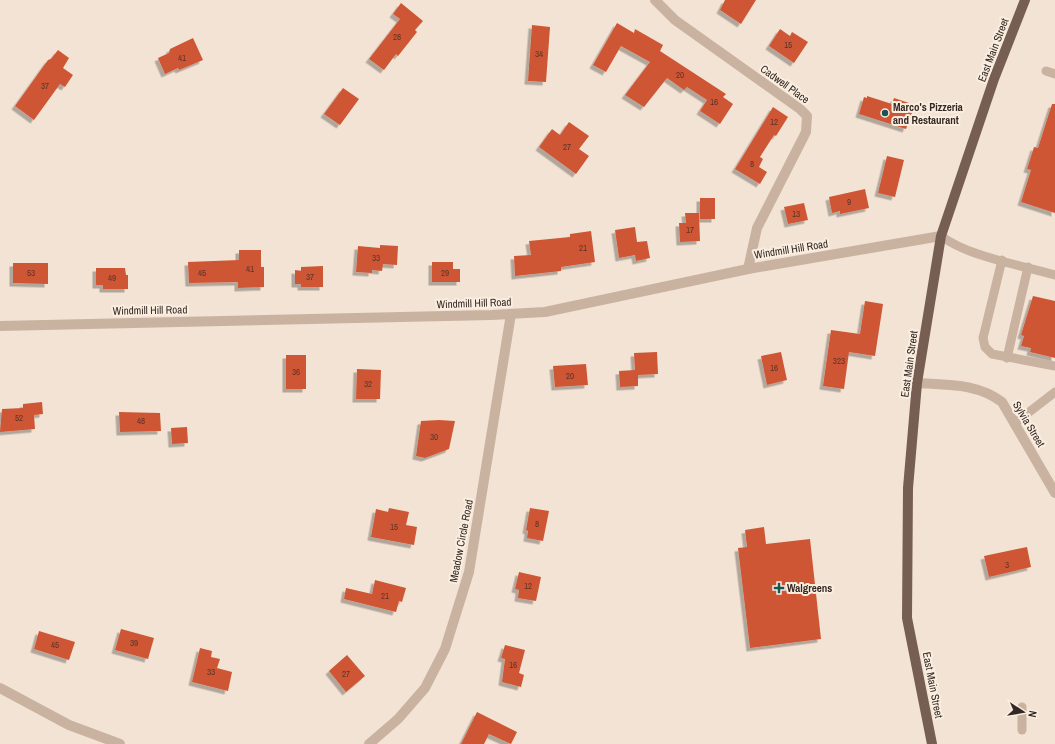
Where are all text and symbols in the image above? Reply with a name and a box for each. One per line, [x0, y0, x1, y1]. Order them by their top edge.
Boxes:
street label: East Main Street [974, 16, 1012, 84]
house number: 28 [393, 31, 401, 43]
house number: 15 [784, 39, 792, 51]
house number: 34 [535, 48, 543, 60]
house number: 41 [178, 52, 186, 64]
street label: Cadwell Place [758, 62, 812, 106]
house number: 20 [676, 69, 684, 81]
house number: 37 [41, 80, 49, 92]
house number: 16 [710, 96, 718, 108]
place label: Marco's Pizzeria and Restaurant [893, 100, 963, 127]
marker: Marco's Pizzeria and Restaurant [880, 108, 890, 118]
house number: 12 [770, 116, 778, 128]
house number: 27 [563, 141, 571, 153]
house number: 8 [750, 158, 754, 170]
house number: 9 [847, 196, 851, 208]
house number: 13 [792, 208, 800, 220]
house number: 17 [686, 224, 694, 236]
street label: Windmill Hill Road [753, 236, 829, 262]
house number: 21 [579, 242, 587, 254]
house number: 33 [372, 252, 380, 264]
house number: 41 [246, 263, 254, 275]
house number: 53 [27, 267, 35, 279]
house number: 45 [198, 267, 206, 279]
house number: 29 [441, 267, 449, 279]
house number: 37 [306, 271, 314, 283]
house number: 49 [108, 272, 116, 284]
street label: Windmill Hill Road [436, 295, 512, 311]
street label: Windmill Hill Road [113, 302, 187, 318]
street label: East Main Street [897, 329, 921, 398]
house number: 323 [833, 355, 845, 367]
house number: 16 [770, 362, 778, 374]
house number: 36 [292, 366, 300, 378]
house number: 20 [566, 370, 574, 382]
house number: 32 [364, 378, 372, 390]
street label: Sylvia Street [1010, 398, 1048, 450]
house number: 52 [15, 412, 23, 424]
house number: 48 [137, 415, 145, 427]
house number: 30 [430, 431, 438, 443]
street label: Meadow Circle Road [446, 498, 476, 584]
house number: 8 [535, 518, 539, 530]
house number: 15 [390, 521, 398, 533]
house number: 3 [1005, 559, 1009, 571]
house number: 12 [524, 580, 532, 592]
place label: Walgreens [787, 581, 832, 595]
marker: Walgreens [774, 583, 784, 593]
house number: 21 [381, 590, 389, 602]
house number: 39 [130, 637, 138, 649]
house number: 45 [51, 639, 59, 651]
street label: East Main Street [920, 651, 946, 720]
house number: 16 [509, 659, 517, 671]
house number: 33 [207, 666, 215, 678]
house number: 27 [342, 668, 350, 680]
north arrow [1003, 692, 1043, 732]
text: N [1025, 709, 1040, 719]

